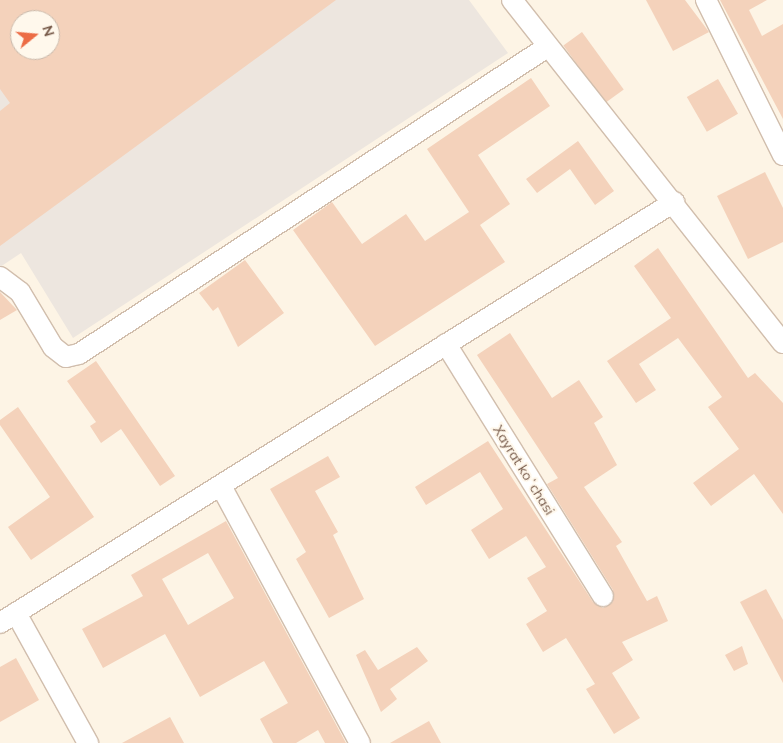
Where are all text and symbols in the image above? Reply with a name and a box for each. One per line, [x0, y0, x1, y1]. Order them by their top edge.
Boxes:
north arrow [10, 10, 60, 60]
text: N [38, 23, 59, 39]
street label: Xayrat koʻchasi [490, 422, 558, 518]

